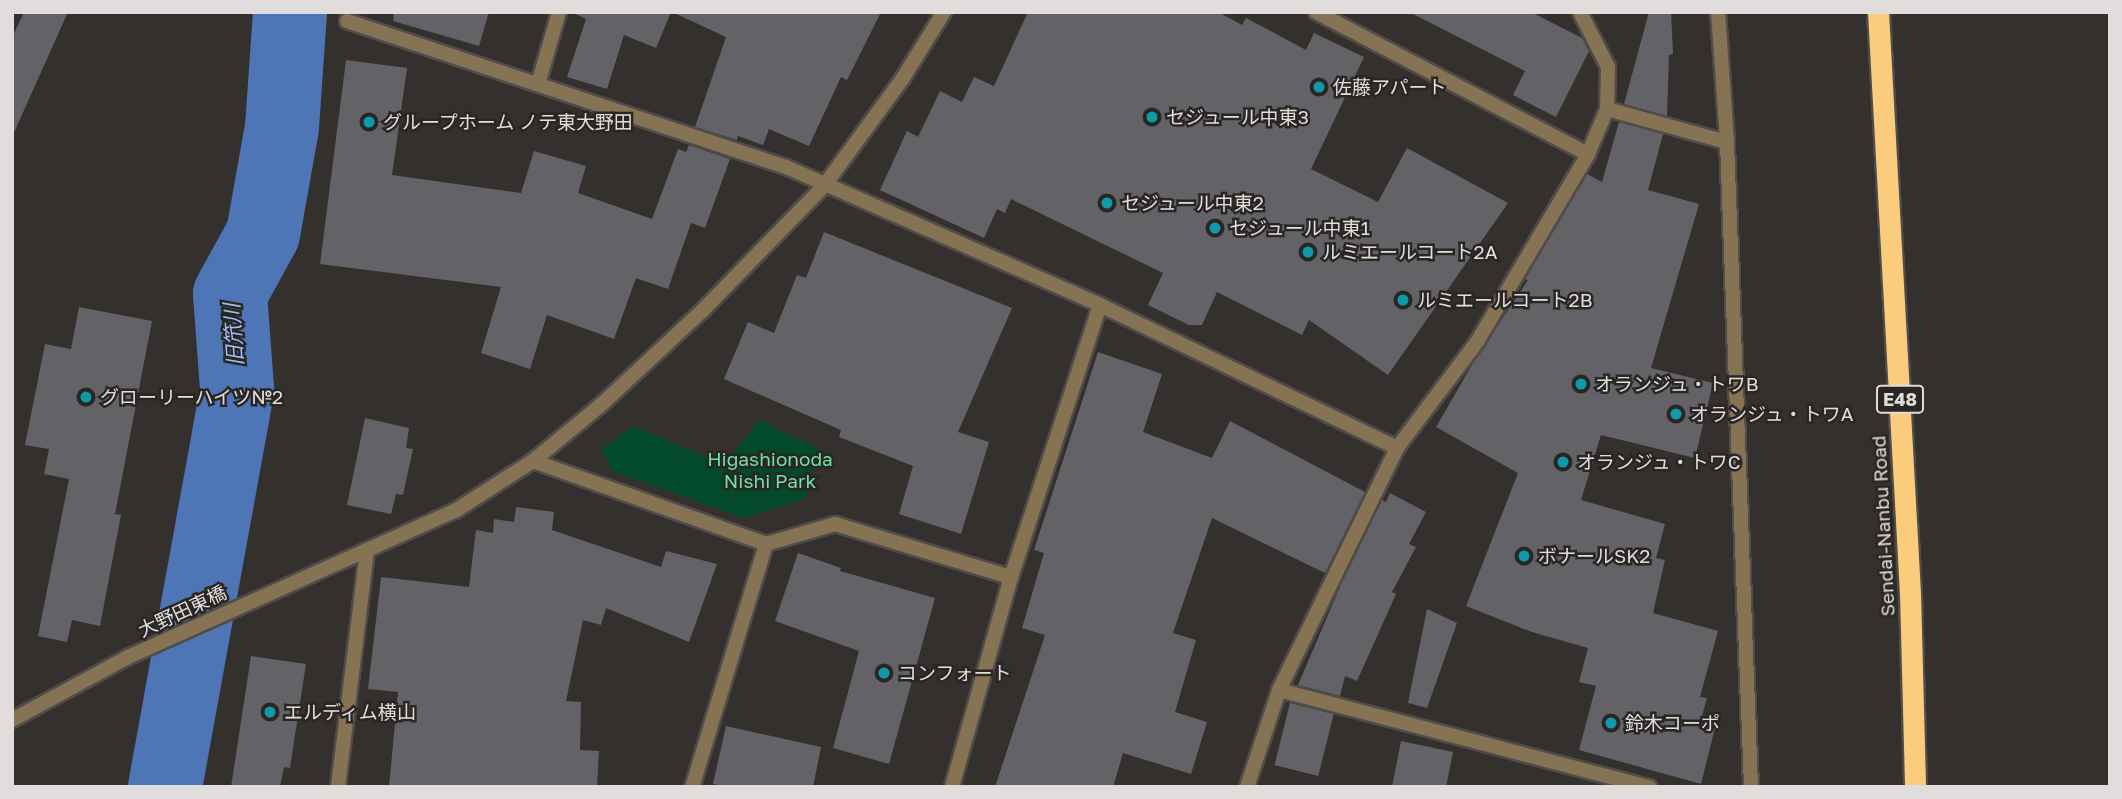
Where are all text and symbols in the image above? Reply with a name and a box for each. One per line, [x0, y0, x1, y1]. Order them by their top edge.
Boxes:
place label: 佐藤アパート [1333, 76, 1447, 98]
marker: 佐藤アパート [1311, 79, 1327, 95]
place label: セジュール中東3 [1166, 106, 1310, 128]
marker: セジュール中東3 [1144, 109, 1160, 125]
place label: グループホーム ノテ東大野田 [383, 111, 635, 133]
marker: グループホーム ノテ東大野田 [361, 114, 377, 130]
place label: セジュール中東2 [1121, 192, 1265, 214]
marker: セジュール中東2 [1099, 195, 1115, 211]
place label: セジュール中東1 [1229, 217, 1371, 239]
marker: セジュール中東1 [1207, 220, 1223, 236]
place label: ルミエールコート2A [1322, 241, 1498, 263]
marker: ルミエールコート2A [1300, 244, 1316, 260]
place label: ルミエールコート2B [1417, 289, 1593, 311]
marker: ルミエールコート2B [1395, 292, 1411, 308]
water label: 旧笊川 [218, 303, 248, 367]
place label: オランジュ・トワB [1595, 373, 1760, 395]
marker: オランジュ・トワB [1573, 376, 1589, 392]
road number: E48 [1876, 384, 1924, 414]
place label: グローリーハイツ№2 [100, 386, 284, 408]
marker: グローリーハイツ№2 [78, 389, 94, 405]
place label: オランジュ・トワA [1690, 403, 1855, 425]
marker: オランジュ・トワA [1668, 406, 1684, 422]
street label: Sendai-Nanbu Road [1867, 435, 1899, 617]
park label: Higashionoda Nishi Park [707, 448, 833, 492]
place label: オランジュ・トワC [1577, 451, 1742, 473]
marker: オランジュ・トワC [1555, 454, 1571, 470]
place label: ボナールSK2 [1538, 545, 1650, 567]
marker: ボナールSK2 [1516, 548, 1532, 564]
street label: 大野田東橋 [134, 581, 230, 641]
place label: コンフォート [898, 662, 1012, 684]
marker: コンフォート [876, 665, 892, 681]
place label: エルディム横山 [284, 701, 417, 723]
marker: エルディム横山 [262, 704, 278, 720]
place label: 鈴木コーポ [1625, 712, 1720, 734]
marker: 鈴木コーポ [1603, 715, 1619, 731]

